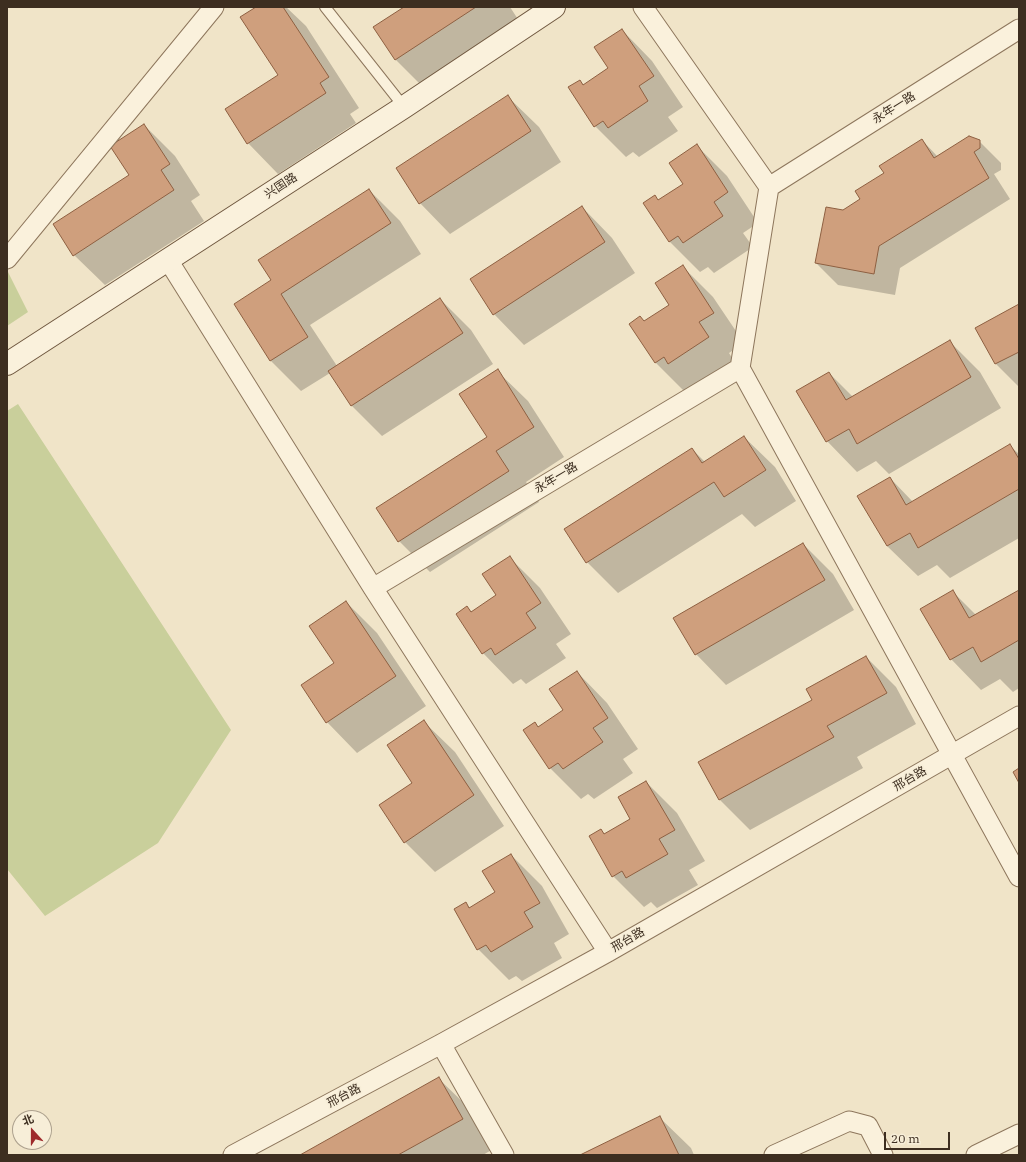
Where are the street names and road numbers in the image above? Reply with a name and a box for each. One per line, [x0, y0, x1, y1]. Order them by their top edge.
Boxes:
street label: 永年一路 [870, 89, 918, 127]
street label: 兴国路 [262, 170, 300, 202]
street label: 永年一路 [532, 459, 580, 497]
street label: 邢台路 [891, 764, 929, 794]
street label: 邢台路 [609, 925, 647, 955]
street label: 邢台路 [325, 1081, 363, 1111]

